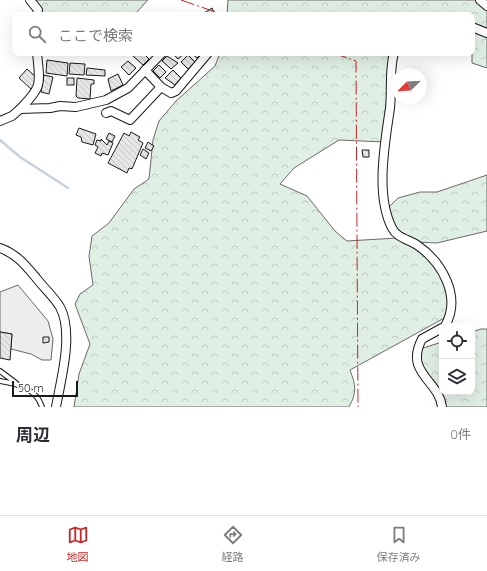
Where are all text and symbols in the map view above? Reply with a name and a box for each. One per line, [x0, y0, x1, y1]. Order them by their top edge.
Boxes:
search box [12, 12, 475, 56]
icon: search [26, 23, 48, 45]
text: ここで検索 [58, 26, 133, 45]
north arrow [391, 68, 427, 104]
map controls [439, 323, 475, 395]
button: locate [439, 323, 475, 359]
button: layers [439, 359, 475, 395]
scale bar [12, 379, 78, 398]
text: 50 m [18, 381, 44, 395]
text: 周辺 [16, 424, 50, 445]
text: 0件 [450, 426, 471, 442]
tab: 地図 [67, 524, 89, 564]
tab: 経路 [222, 524, 244, 564]
tab: 保存済み [377, 524, 421, 564]

